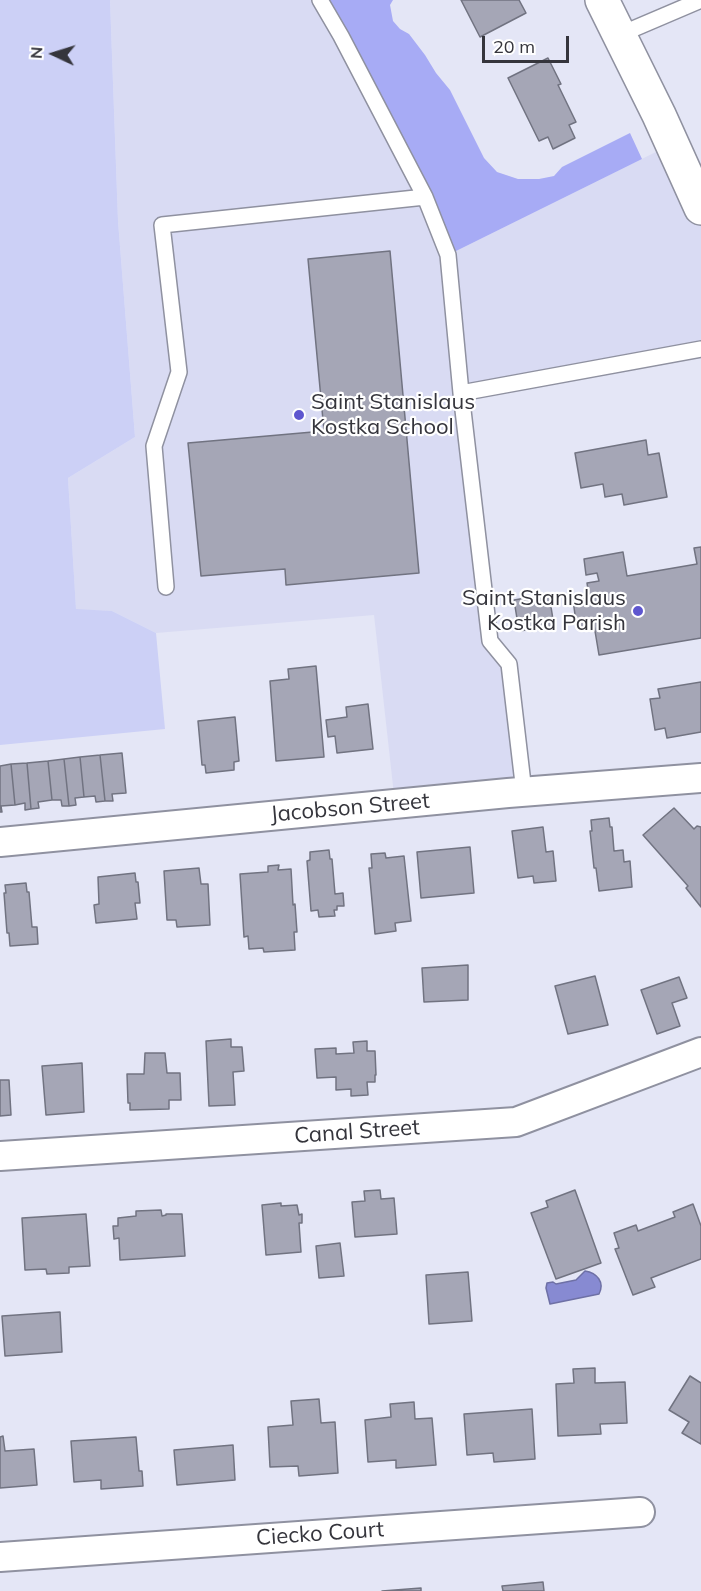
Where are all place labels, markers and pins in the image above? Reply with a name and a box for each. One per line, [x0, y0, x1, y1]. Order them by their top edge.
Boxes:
place label: Saint Stanislaus Kostka School [311, 389, 475, 440]
marker: Saint Stanislaus Kostka School [292, 408, 306, 422]
place label: Saint Stanislaus Kostka Parish [462, 585, 626, 636]
marker: Saint Stanislaus Kostka Parish [631, 604, 645, 618]

